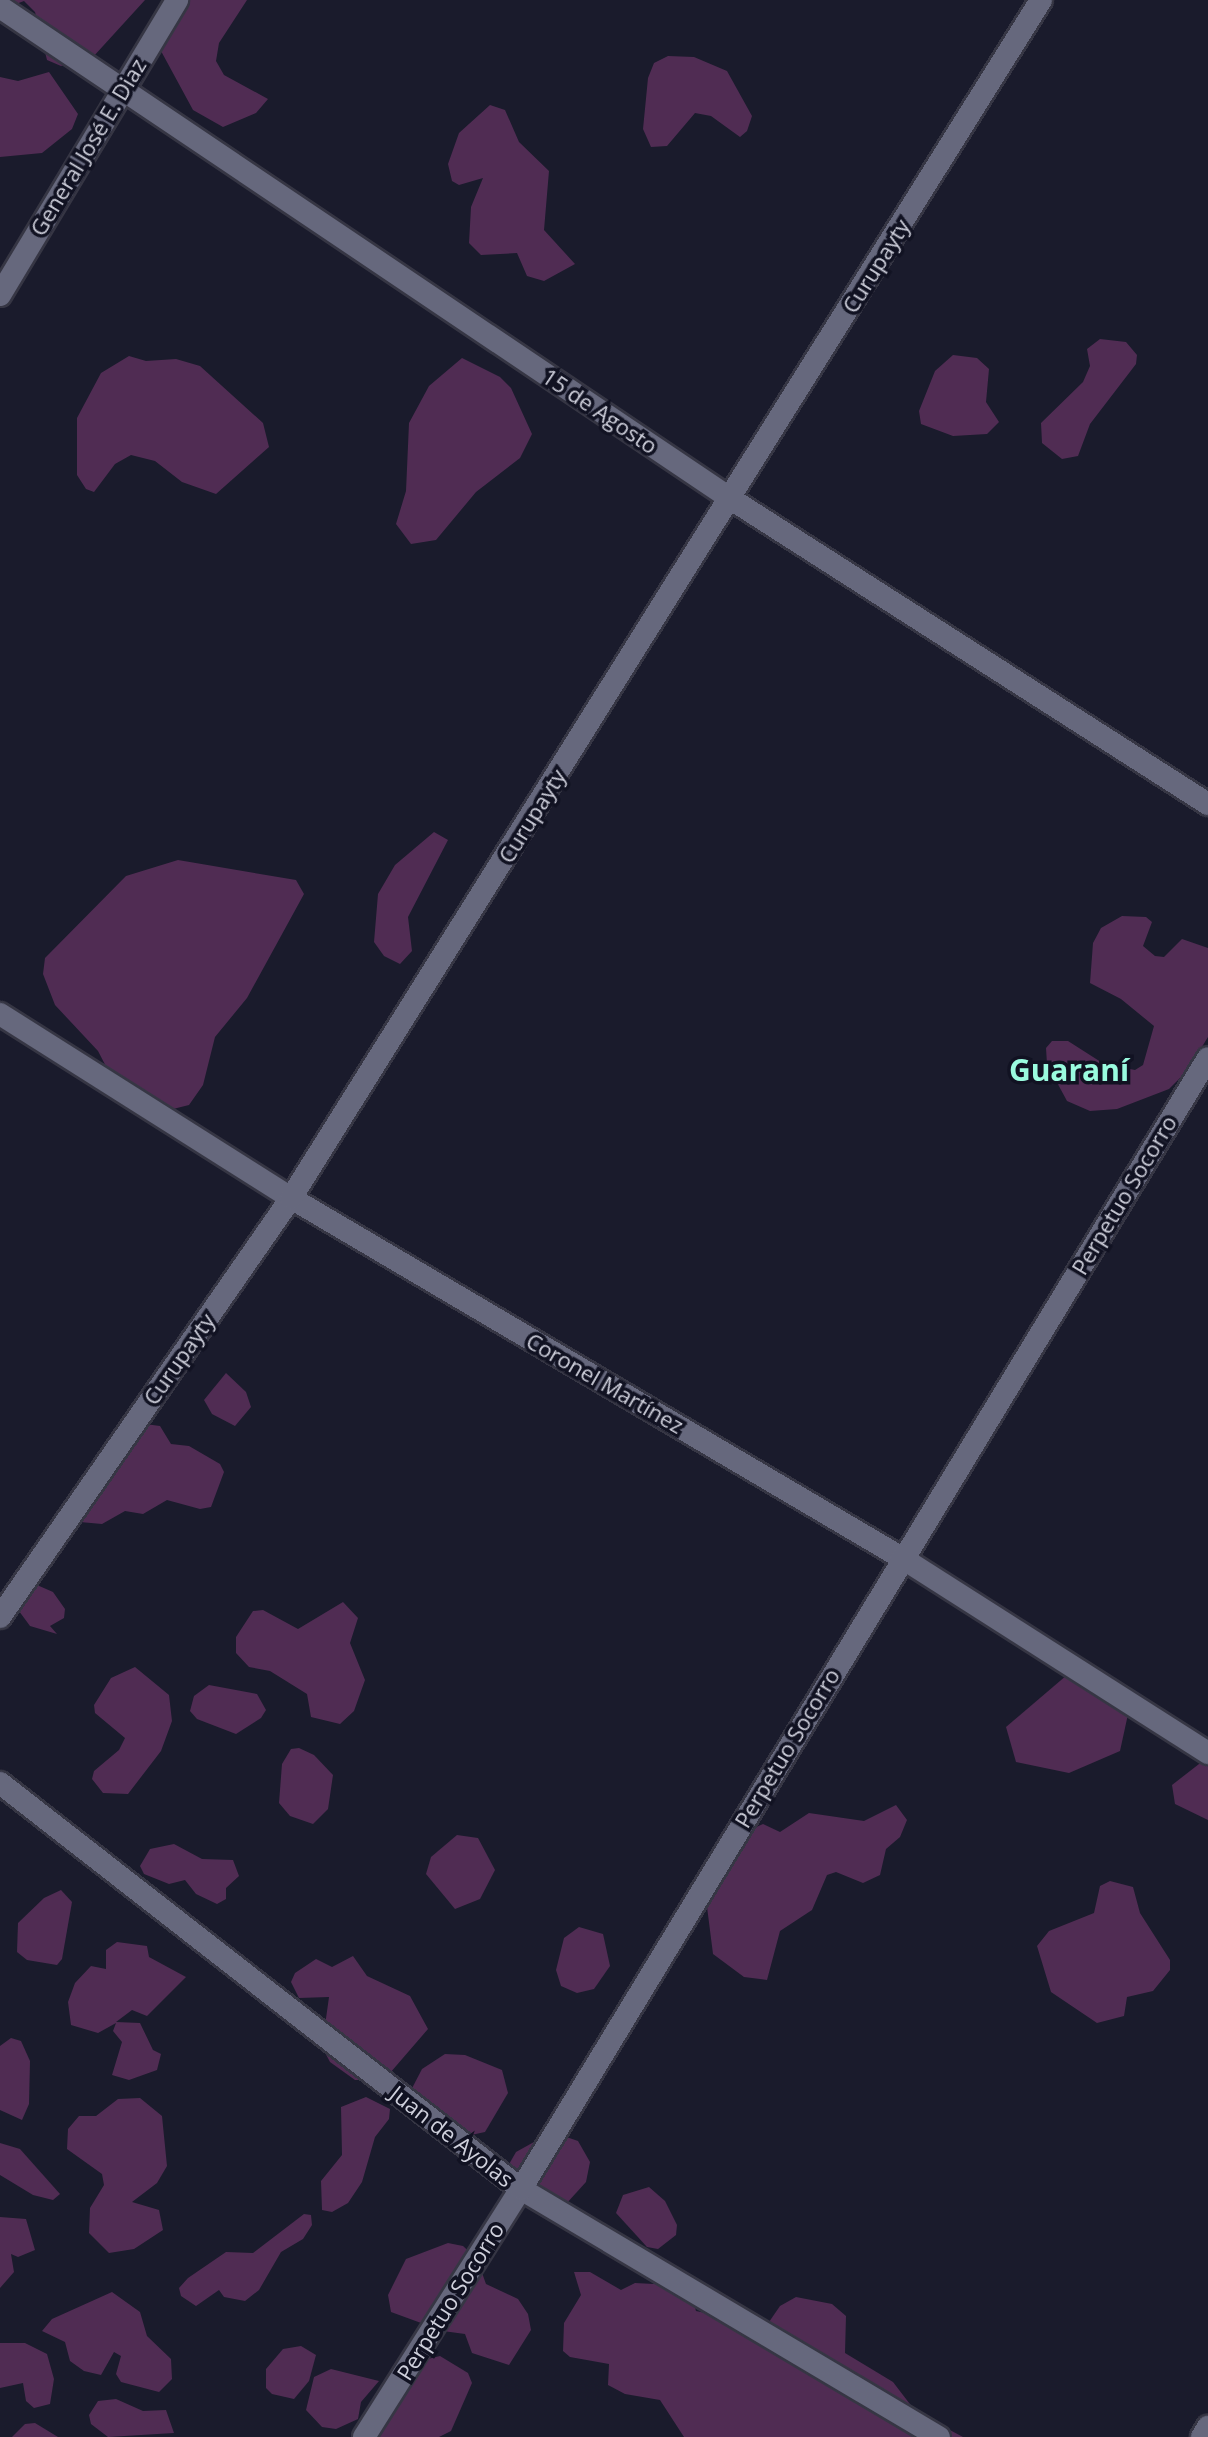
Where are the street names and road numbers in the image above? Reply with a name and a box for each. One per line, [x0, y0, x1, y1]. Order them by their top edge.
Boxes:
street label: General José E. Diaz [25, 54, 151, 240]
street label: Curupayty [837, 214, 915, 318]
street label: 15 de Agosto [537, 363, 663, 459]
street label: Curupayty [493, 764, 571, 868]
street label: Perpetuo Socorro [1066, 1111, 1182, 1279]
street label: Curupayty [138, 1308, 220, 1410]
street label: Coronel Martínez [522, 1327, 688, 1439]
street label: Perpetuo Socorro [729, 1664, 845, 1832]
street label: Juan de Ayolas [385, 2080, 519, 2192]
street label: Perpetuo Socorro [391, 2217, 509, 2385]

